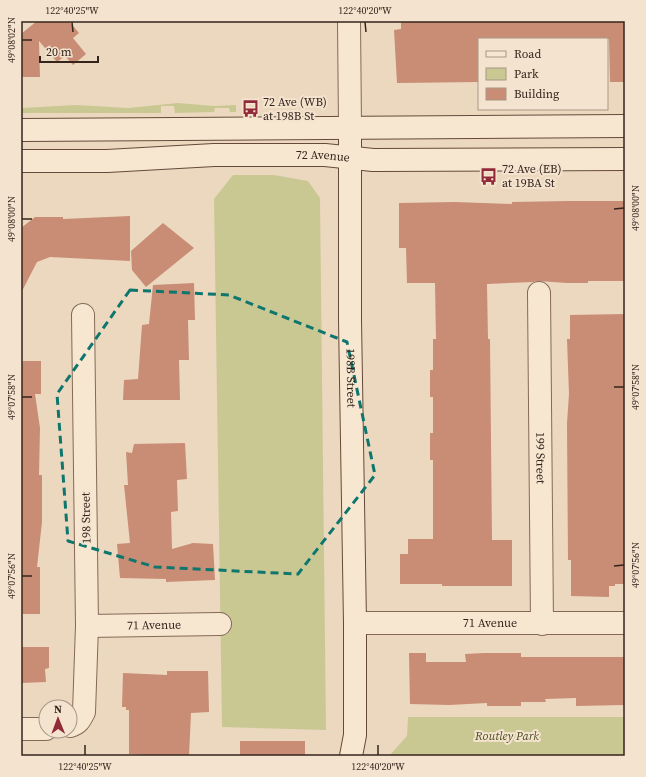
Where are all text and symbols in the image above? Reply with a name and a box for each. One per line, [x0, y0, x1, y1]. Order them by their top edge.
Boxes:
text: 122°40'25"W [45, 4, 99, 17]
text: 122°40'20"W [338, 4, 392, 17]
text: 49°08'02"N [5, 17, 18, 63]
scale bar [40, 38, 98, 64]
legend [478, 38, 608, 110]
text: 20 m [46, 44, 72, 60]
text: Road [514, 46, 541, 62]
text: Park [514, 66, 539, 82]
text: Building [514, 86, 559, 102]
place label: 72 Ave (WB) at 198B St [263, 94, 327, 124]
bus stop icon: 72 Ave (WB) at 198B St [240, 99, 260, 119]
street label: 72 Avenue [296, 147, 351, 166]
place label: 72 Ave (EB) at 19BA St [502, 161, 561, 191]
bus stop icon: 72 Ave (EB) at 19BA St [479, 166, 499, 186]
text: 49°08'00"N [629, 185, 642, 231]
text: 49°08'00"N [5, 196, 18, 242]
street label: 198B Street [342, 348, 359, 408]
text: 49°07'58"N [629, 364, 642, 410]
text: 49°07'58"N [5, 374, 18, 420]
street label: 199 Street [532, 432, 549, 484]
street label: 198 Street [78, 492, 94, 544]
text: 49°07'56"N [629, 542, 642, 588]
text: 49°07'56"N [5, 553, 18, 599]
street label: 71 Avenue [463, 615, 517, 631]
street label: 71 Avenue [127, 617, 181, 633]
north arrow [38, 699, 78, 739]
text: N [54, 702, 62, 717]
park label: Routley Park [474, 728, 539, 744]
text: 122°40'25"W [58, 760, 112, 773]
text: 122°40'20"W [351, 760, 405, 773]

